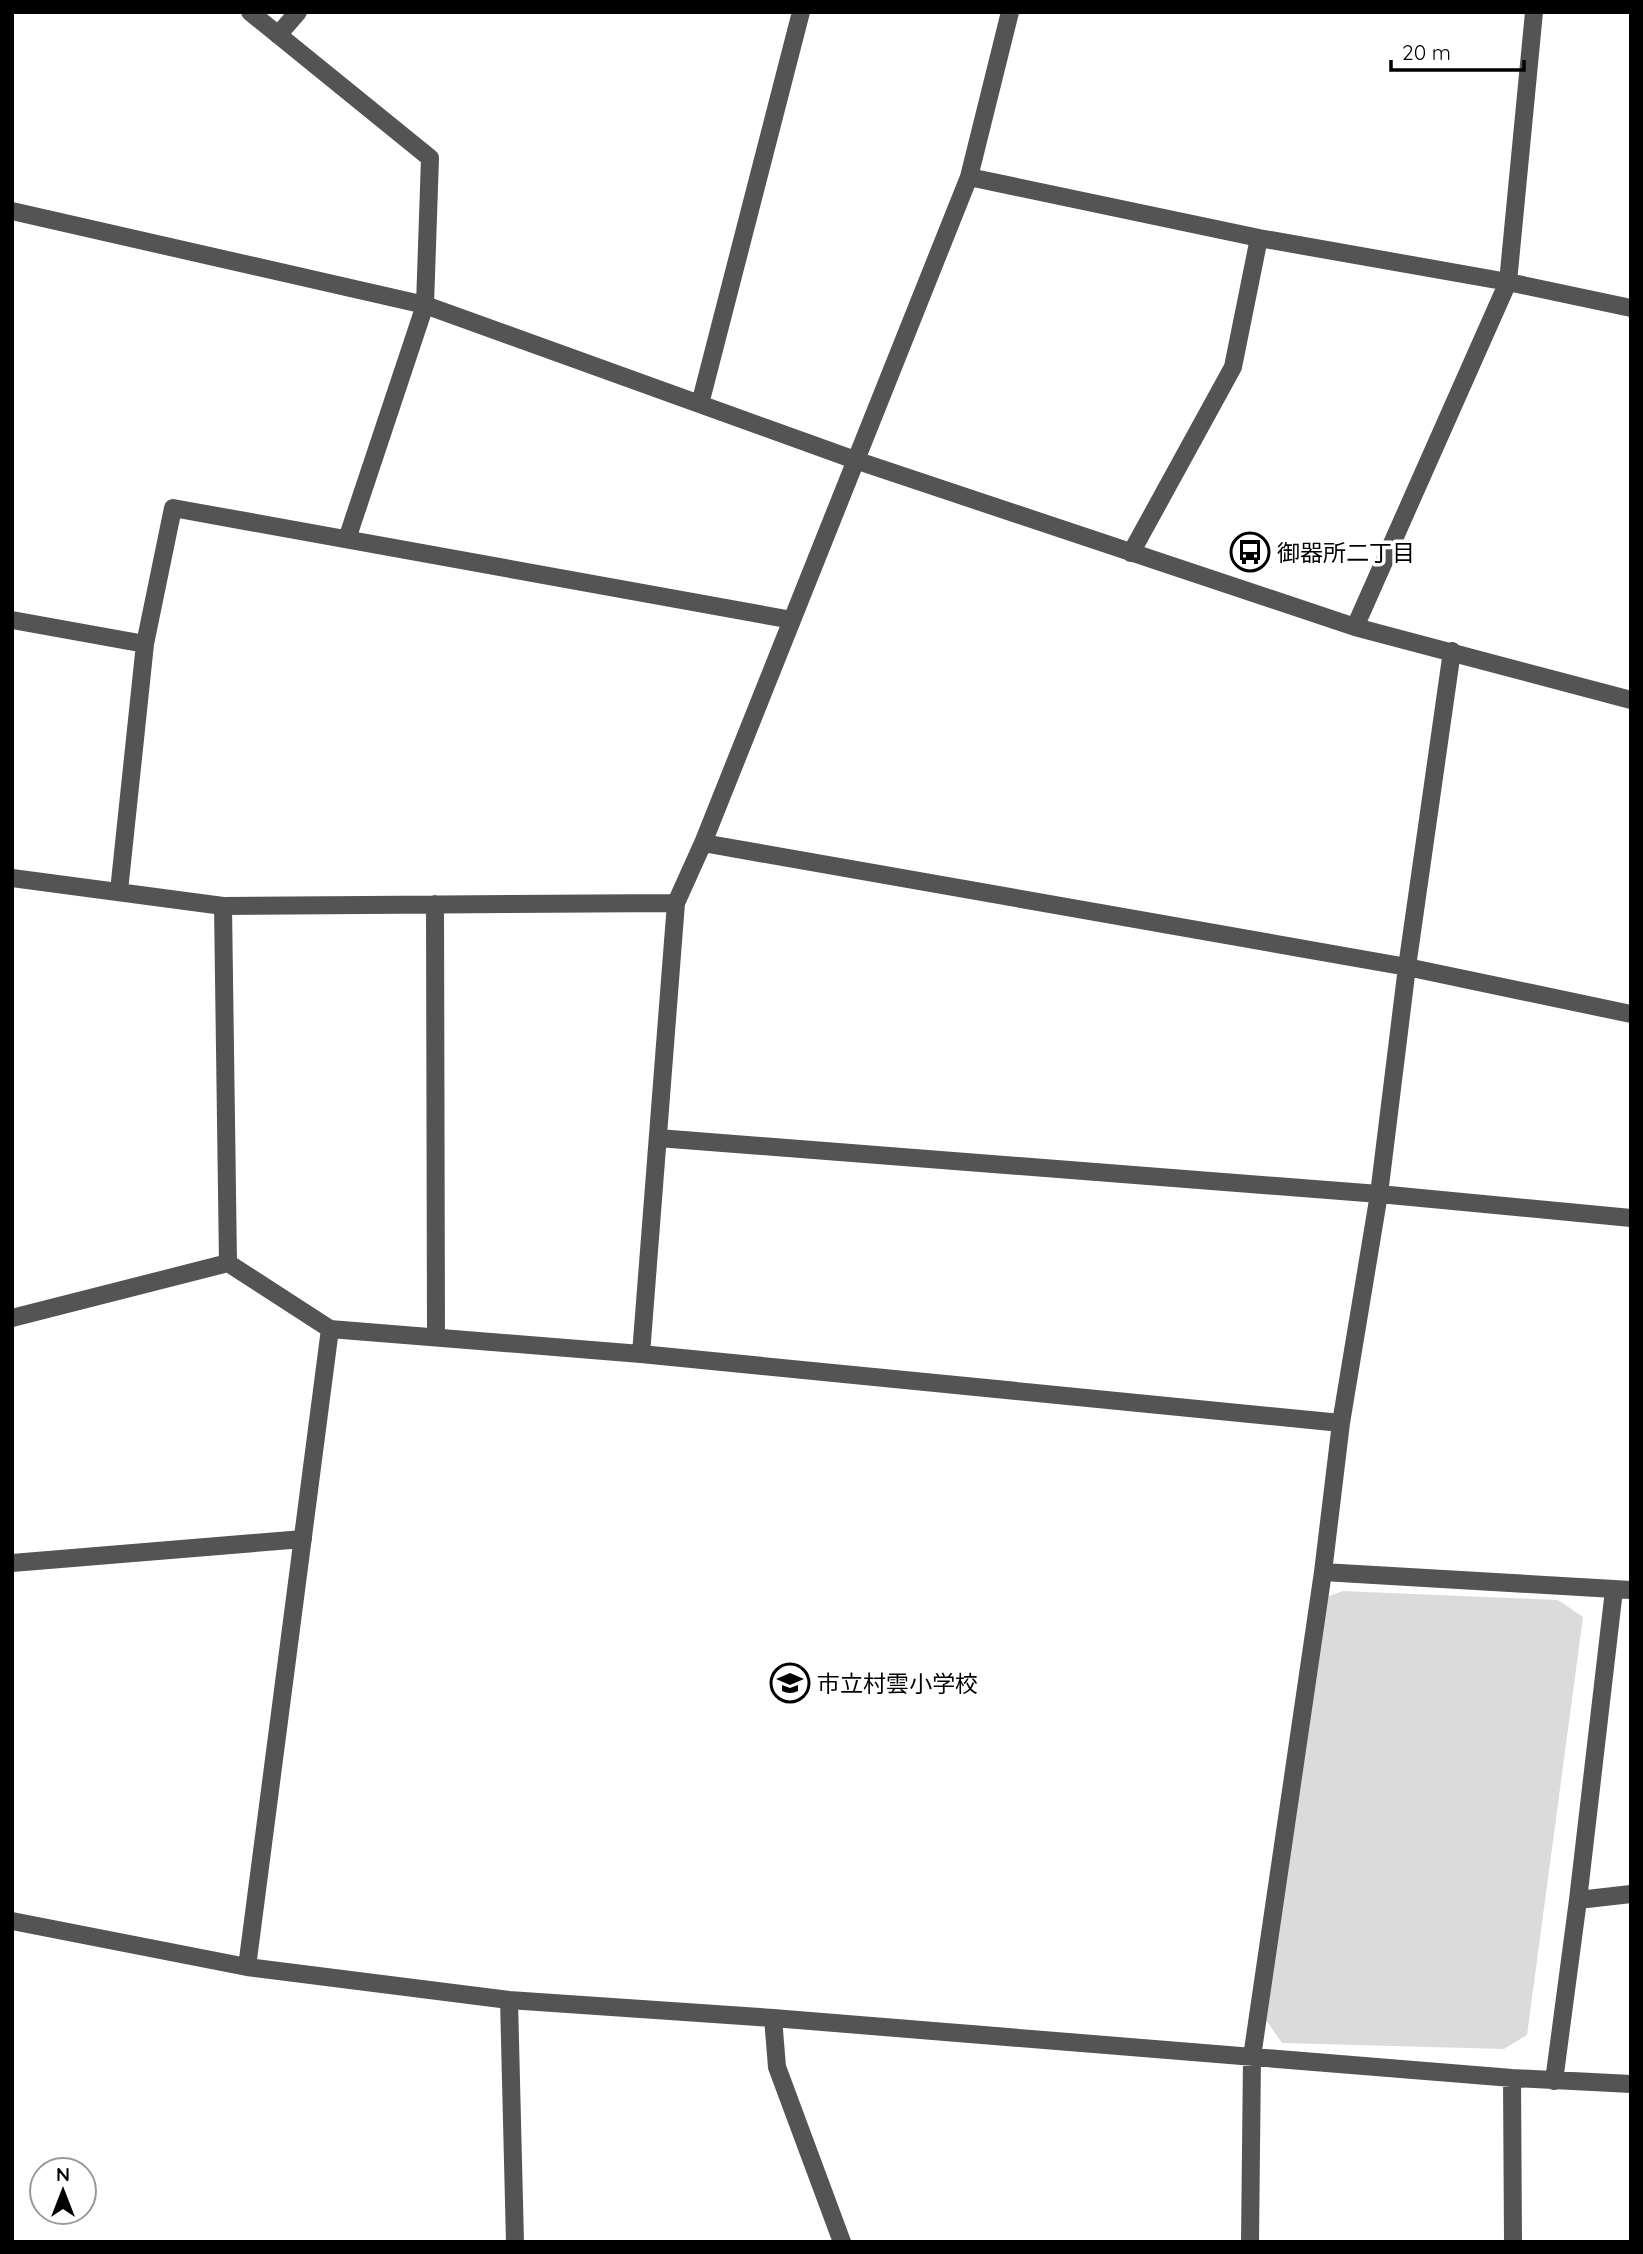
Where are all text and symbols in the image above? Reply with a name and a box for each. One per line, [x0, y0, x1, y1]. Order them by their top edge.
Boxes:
scale bar [1391, 28, 1524, 72]
text: 20 m [1402, 39, 1451, 65]
bus stop icon: 御器所二丁目 [1229, 531, 1271, 573]
place label: 御器所二丁目 [1277, 538, 1415, 567]
school or university icon: 市立村雲小学校 [769, 1662, 811, 1704]
place label: 市立村雲小学校 [817, 1669, 978, 1698]
north arrow [28, 2156, 98, 2226]
text: N [56, 2162, 70, 2186]

